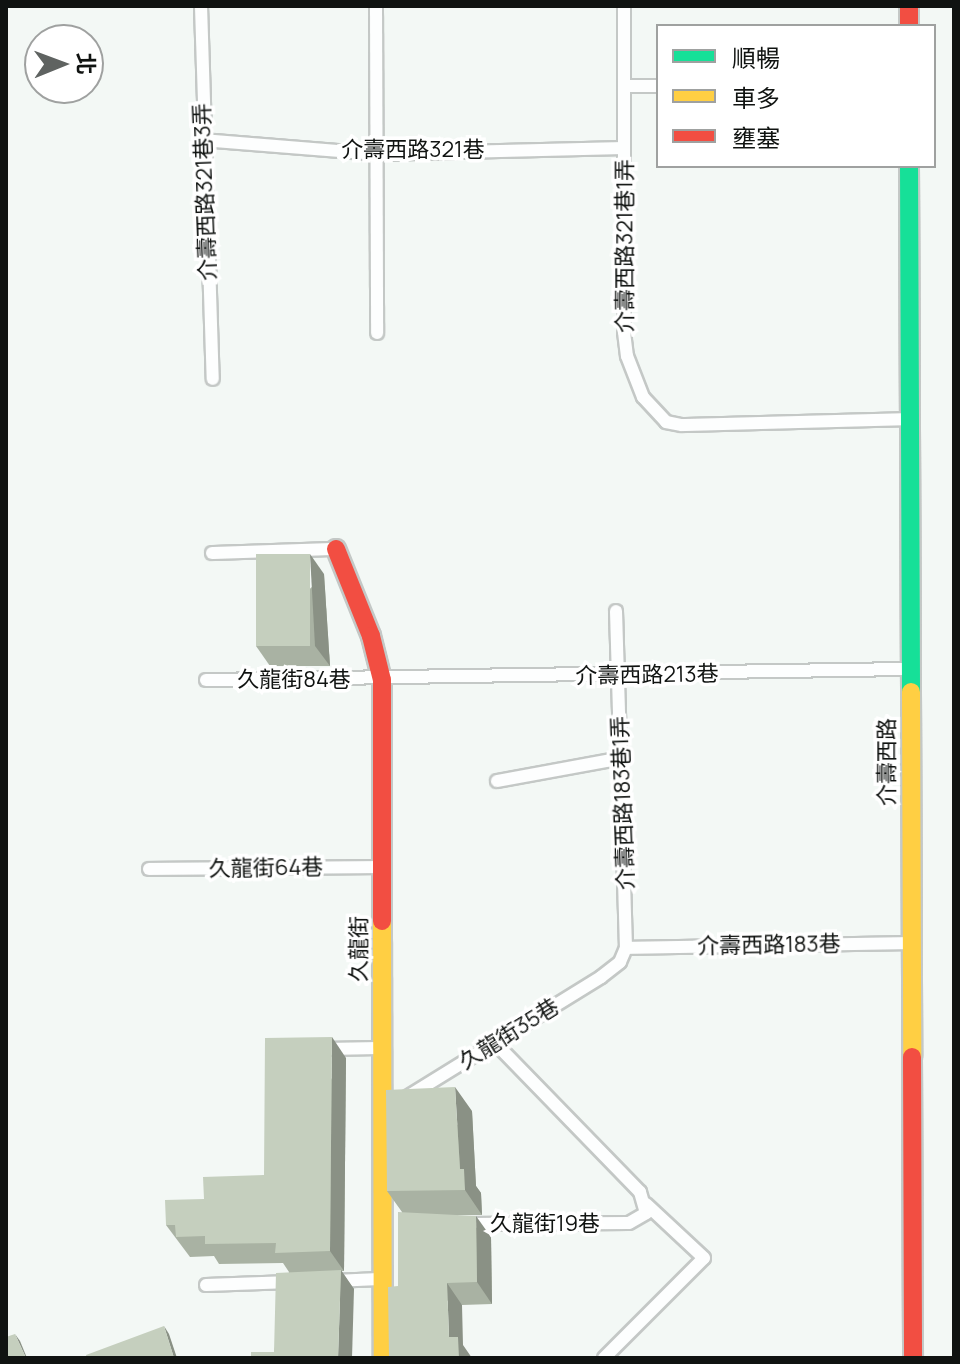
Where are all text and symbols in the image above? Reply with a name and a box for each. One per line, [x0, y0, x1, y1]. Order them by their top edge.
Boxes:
north arrow [24, 24, 104, 104]
legend [656, 24, 936, 168]
text: 順暢 [732, 41, 780, 74]
text: 北 [71, 52, 101, 75]
text: 車多 [732, 81, 780, 114]
street label: 介壽西路321巷3弄 [189, 103, 221, 281]
text: 壅塞 [732, 121, 780, 154]
street label: 介壽西路321巷 [341, 137, 485, 163]
street label: 介壽西路321巷1弄 [612, 159, 638, 333]
street label: 介壽西路213巷 [575, 661, 719, 689]
street label: 久龍街84巷 [237, 667, 351, 693]
street label: 介壽西路183巷1弄 [607, 716, 639, 890]
street label: 介壽西路 [874, 718, 900, 806]
street label: 久龍街64巷 [208, 854, 324, 882]
street label: 久龍街 [346, 916, 372, 982]
street label: 介壽西路183巷 [697, 931, 841, 959]
street label: 久龍街35巷 [454, 993, 564, 1075]
street label: 久龍街19巷 [490, 1211, 600, 1237]

